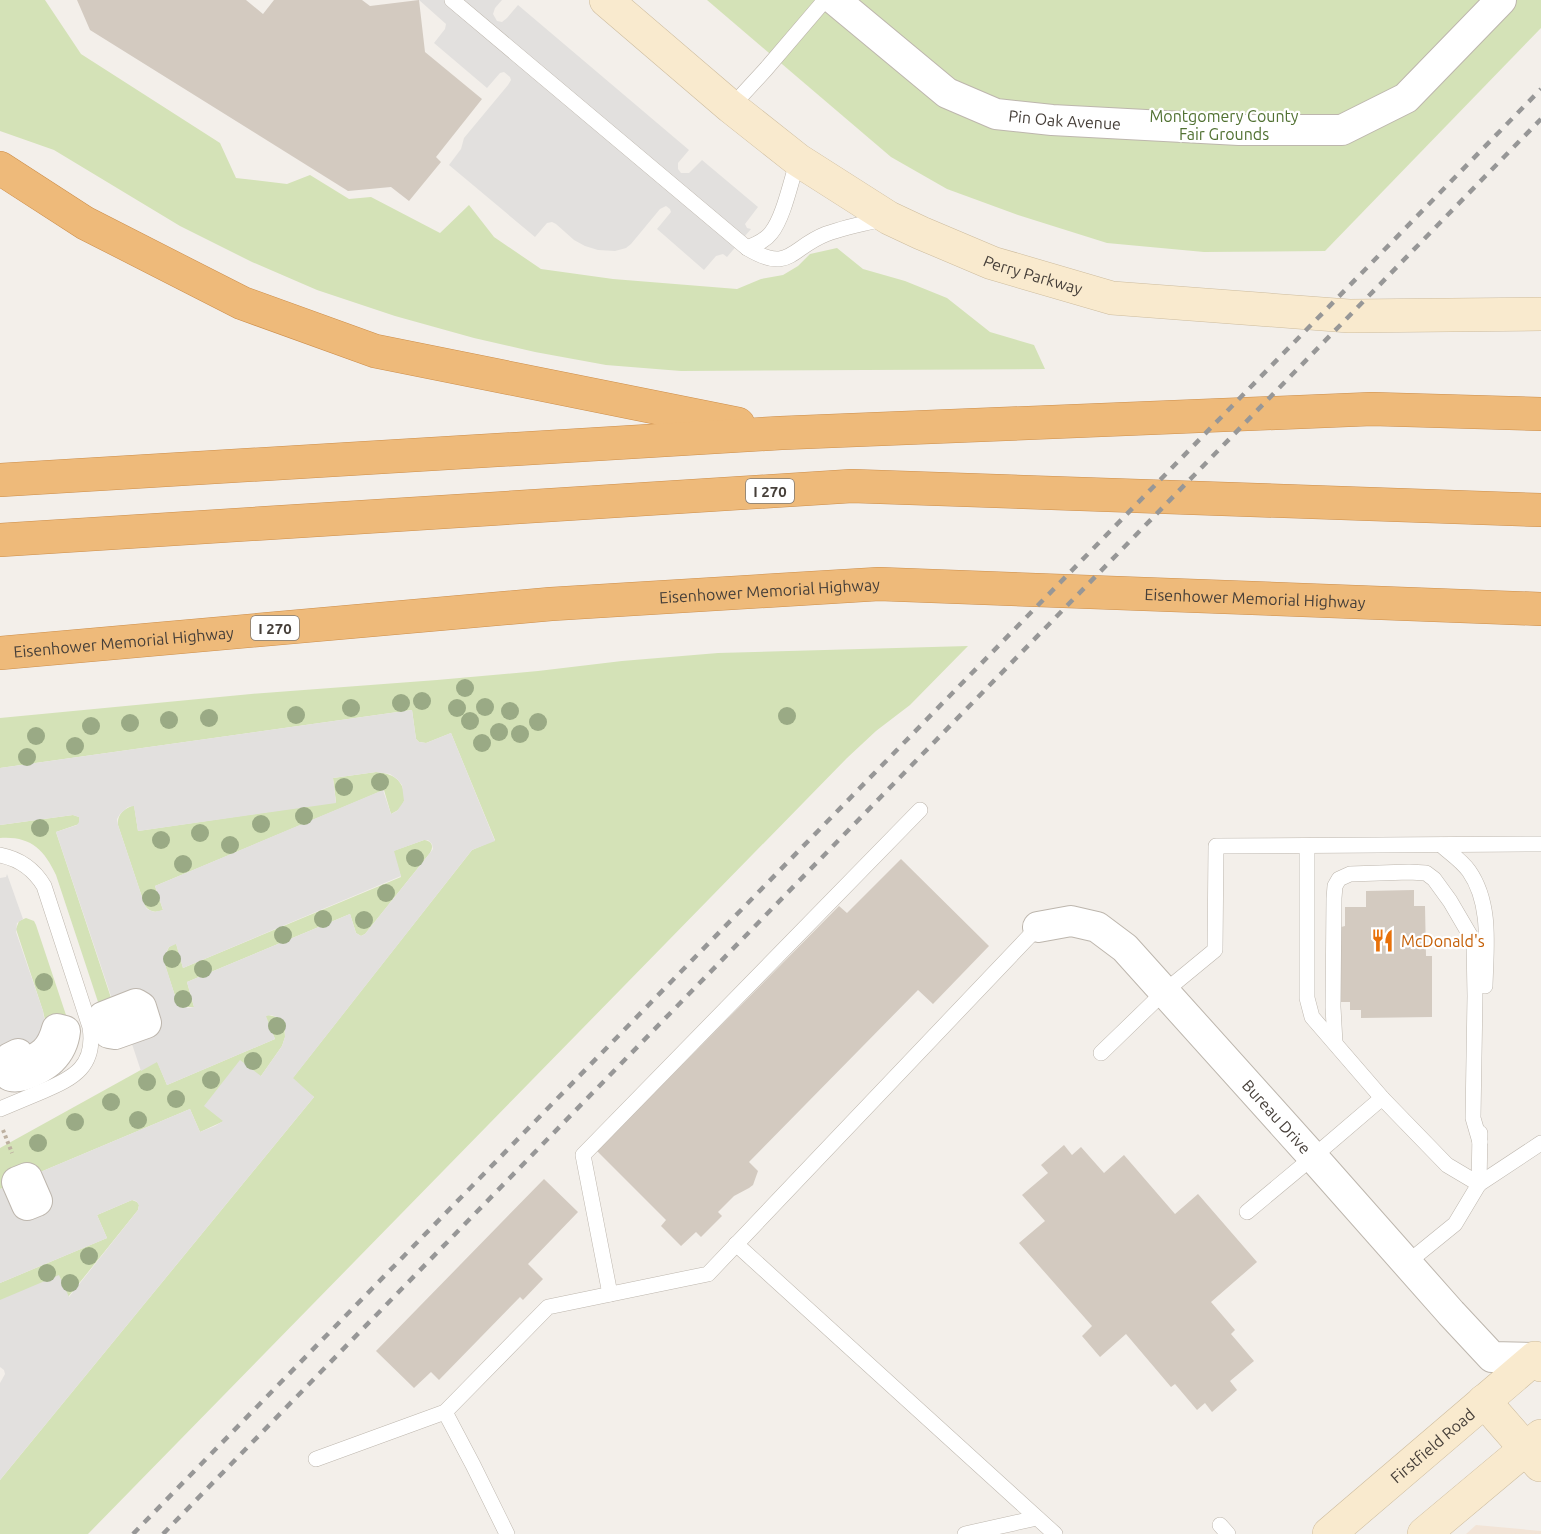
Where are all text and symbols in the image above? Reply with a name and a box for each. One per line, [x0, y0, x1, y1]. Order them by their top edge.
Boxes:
street label: Pin Oak Avenue [1008, 106, 1122, 133]
park label: Montgomery County Fair Grounds [1149, 107, 1299, 143]
street label: Perry Parkway [981, 251, 1085, 298]
road number: I 270 [746, 479, 794, 503]
street label: Eisenhower Memorial Highway [659, 575, 881, 606]
street label: Eisenhower Memorial Highway [1144, 585, 1366, 611]
road number: I 270 [251, 616, 299, 640]
street label: Eisenhower Memorial Highway [13, 623, 235, 661]
restaurant icon: McDonald's [1370, 928, 1396, 954]
place label: McDonald's [1401, 932, 1485, 950]
street label: Bureau Drive [1239, 1076, 1314, 1157]
street label: Firstfield Road [1387, 1405, 1478, 1486]

